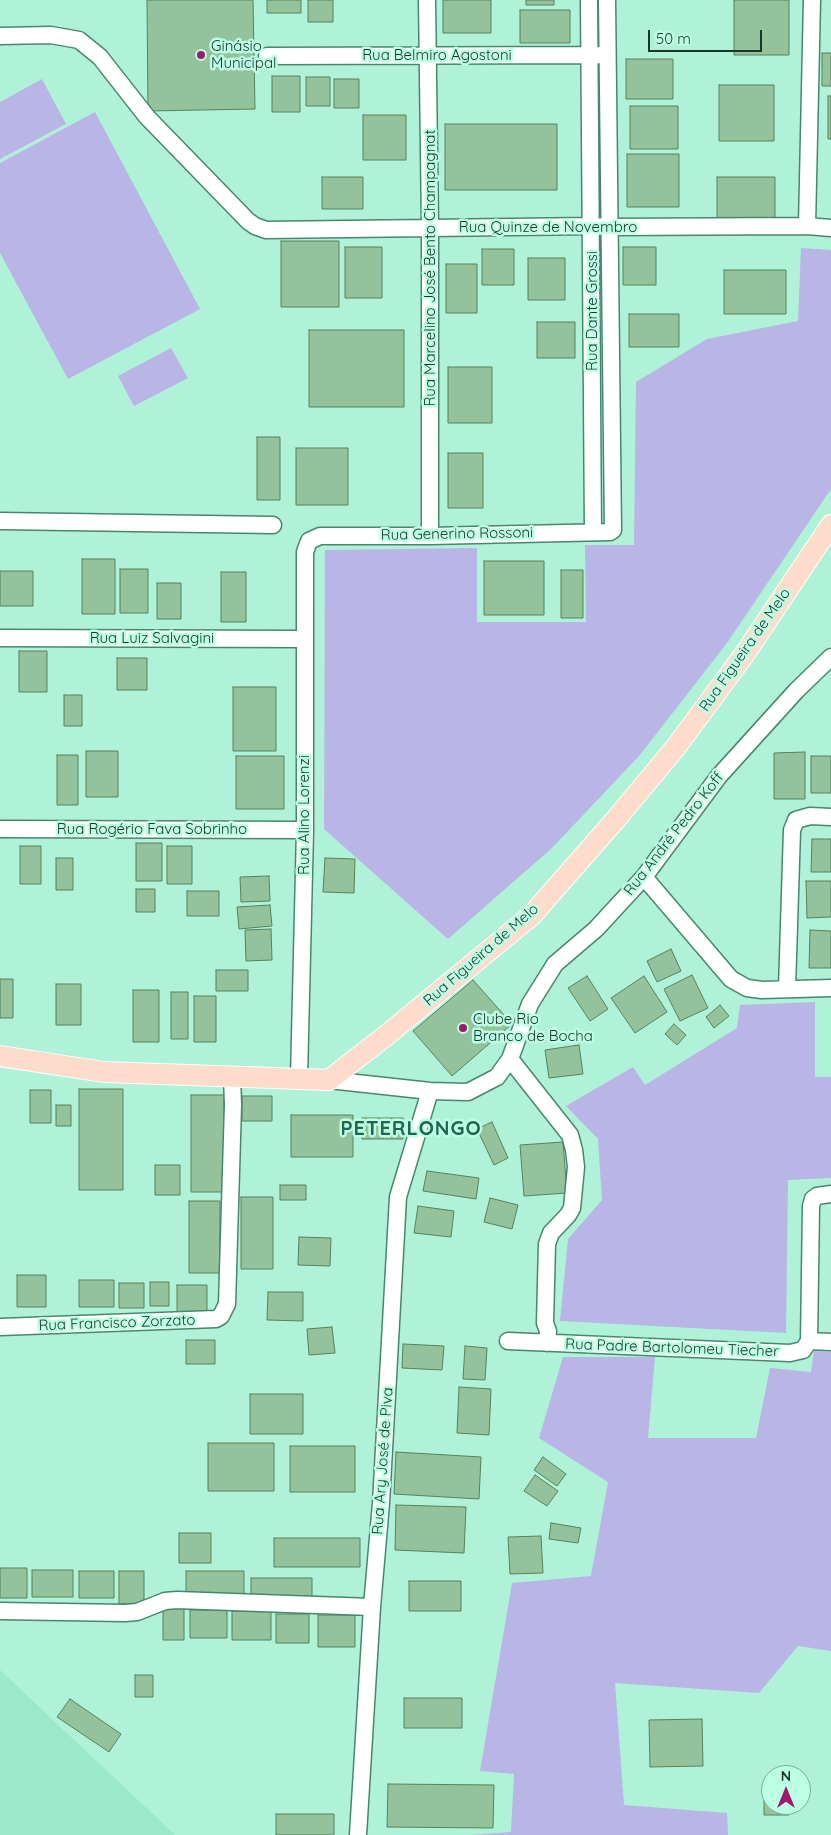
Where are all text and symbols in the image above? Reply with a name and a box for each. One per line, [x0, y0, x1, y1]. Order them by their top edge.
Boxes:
scale bar [651, 20, 765, 52]
text: 50 m [656, 29, 691, 48]
place label: Ginásio Municipal [211, 37, 276, 72]
street label: Rua Belmiro Agostoni [362, 46, 512, 64]
marker: Ginásio Municipal [195, 49, 207, 61]
street label: Rua Marcelino José Bento Champagnat [421, 129, 439, 407]
street label: Rua Quinze de Novembro [459, 218, 637, 236]
street label: Rua Dante Grossi [583, 251, 601, 371]
street label: Rua Generino Rossoni [381, 524, 533, 544]
street label: Rua Figueira de Melo [696, 585, 794, 715]
street label: Rua Luiz Salvagini [90, 629, 214, 647]
street label: Rua Alino Lorenzi [295, 755, 313, 875]
street label: Rua André Pedro Koff [620, 769, 728, 899]
street label: Rua Rogério Fava Sobrinho [57, 820, 247, 838]
street label: Rua Figueira de Melo [420, 900, 542, 1010]
place label: Clube Rio Branco de Bocha [473, 1010, 593, 1045]
marker: Clube Rio Branco de Bocha [457, 1022, 469, 1034]
district label: PETERLONGO [339, 1117, 483, 1141]
street label: Rua Francisco Zorzato [38, 1311, 196, 1335]
street label: Rua Padre Bartolomeu Tiecher [565, 1335, 779, 1361]
street label: Rua Ary José de Piva [369, 1387, 397, 1535]
north arrow [761, 1765, 811, 1815]
text: N [781, 1767, 791, 1785]

